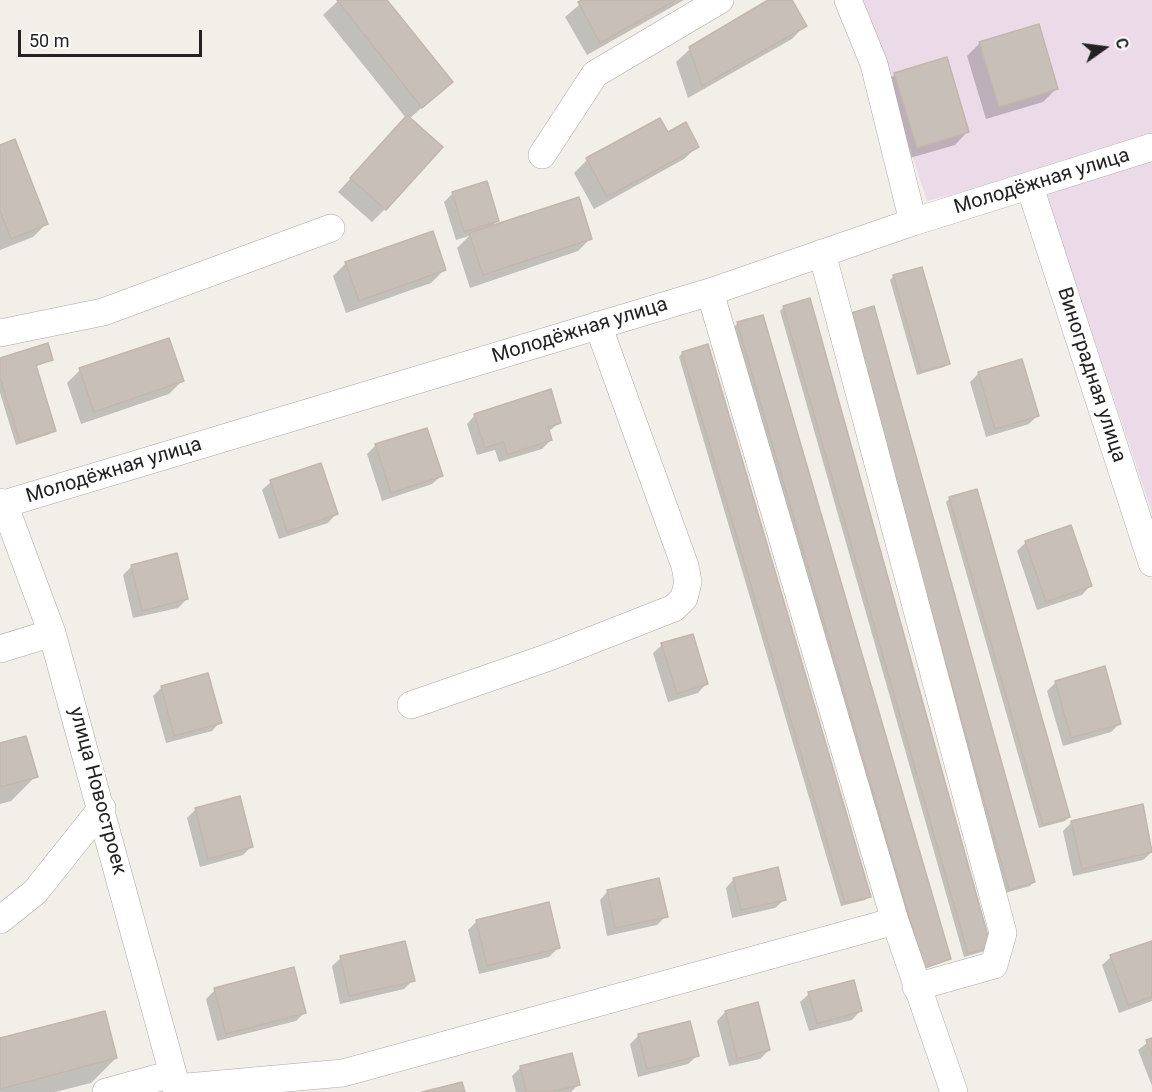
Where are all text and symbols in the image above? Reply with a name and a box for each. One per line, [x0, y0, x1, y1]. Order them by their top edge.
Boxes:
scale bar [21, 18, 206, 56]
north arrow [1074, 18, 1134, 78]
text: 50 m [29, 30, 69, 51]
text: С [1111, 36, 1132, 51]
street label: Молодёжная улица [951, 144, 1133, 220]
street label: Виноградная улица [1051, 284, 1131, 466]
street label: Молодёжная улица [489, 293, 671, 369]
street label: Молодёжная улица [23, 433, 205, 509]
street label: улица Новостроек [63, 705, 131, 877]

